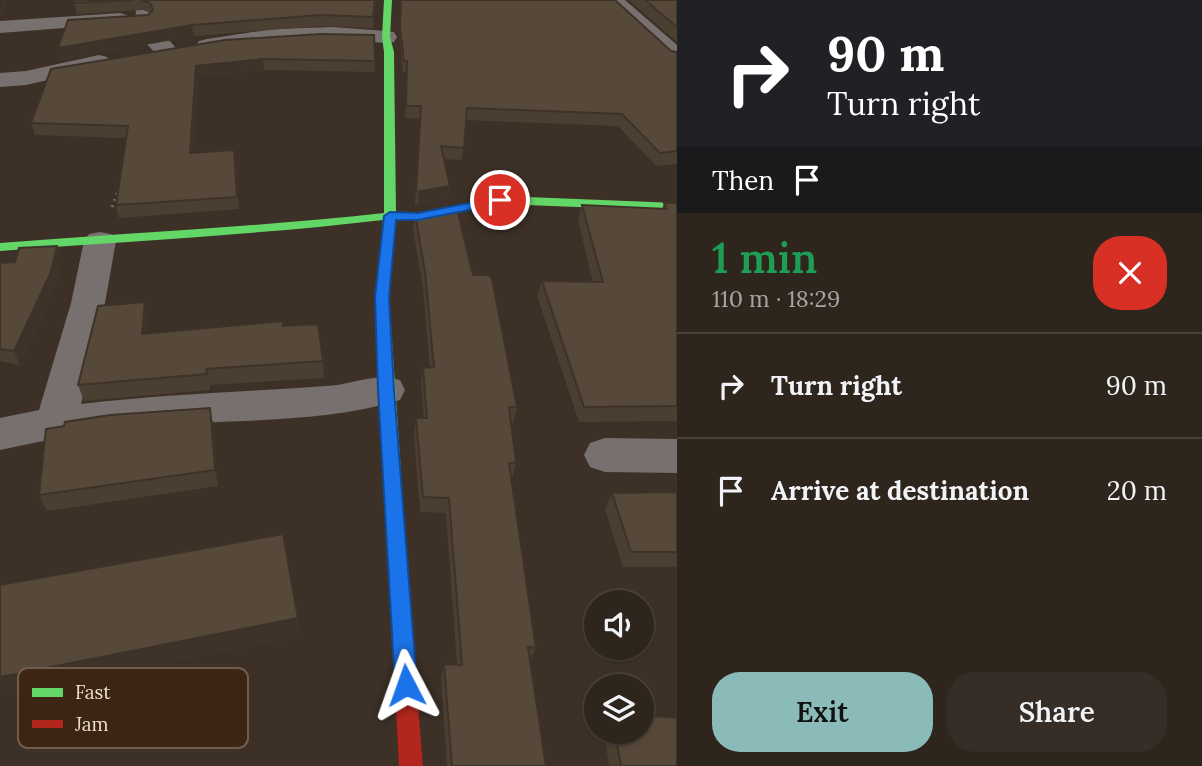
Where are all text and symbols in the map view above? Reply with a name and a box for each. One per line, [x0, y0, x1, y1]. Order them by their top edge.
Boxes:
text: 90 m [827, 22, 944, 84]
icon: right [712, 28, 803, 119]
text: Turn right [827, 83, 980, 124]
icon: arrive [788, 161, 826, 199]
text: Then [712, 164, 774, 197]
pin [470, 170, 530, 230]
icon: arrive [481, 181, 519, 219]
text: 1 min [712, 231, 817, 285]
button: close [1093, 236, 1167, 310]
text: 110 m · 18:29 [712, 284, 840, 313]
icon: right [712, 367, 750, 405]
text: Turn right [771, 369, 902, 402]
text: 90 m [1106, 369, 1167, 402]
icon: arrive [712, 472, 750, 510]
text: Arrive at destination [771, 474, 1029, 507]
text: 20 m [1107, 474, 1167, 507]
map controls [584, 590, 654, 744]
button: sound [584, 590, 654, 660]
position arrow [369, 648, 443, 722]
legend [18, 668, 248, 748]
button: Exit [712, 672, 933, 752]
button: Share [947, 672, 1167, 752]
button: layers [584, 674, 654, 744]
text: Fast [75, 680, 111, 704]
text: Jam [74, 712, 109, 736]

